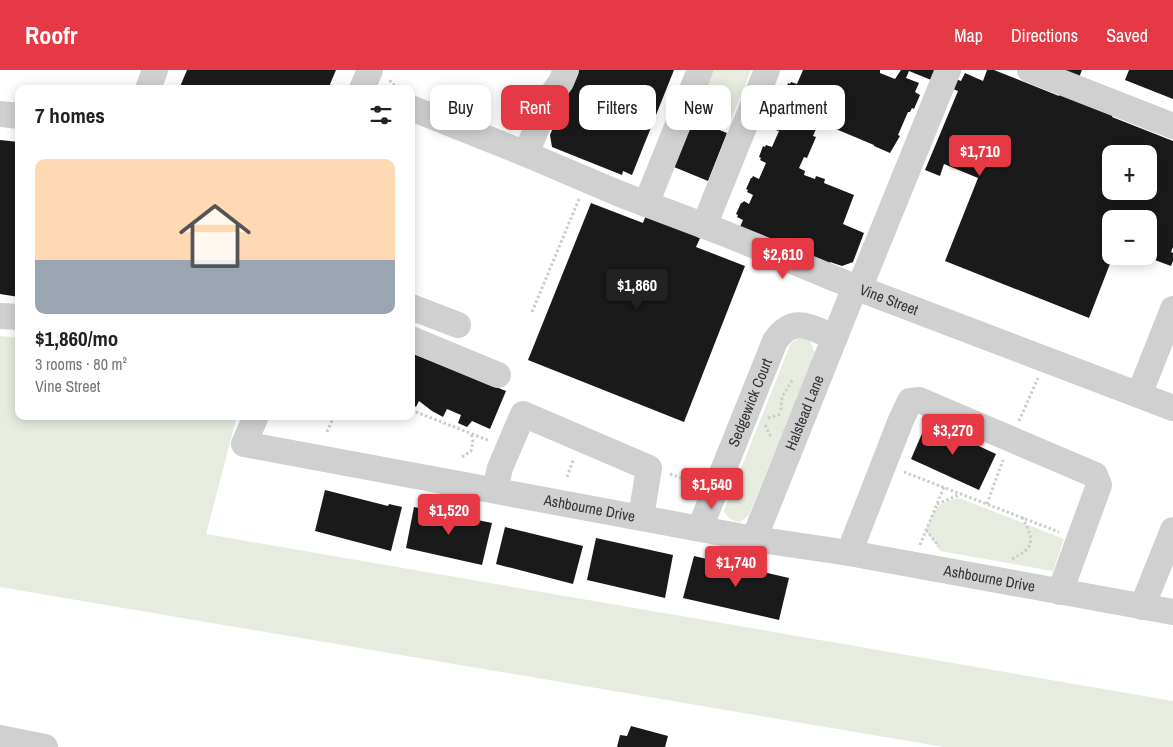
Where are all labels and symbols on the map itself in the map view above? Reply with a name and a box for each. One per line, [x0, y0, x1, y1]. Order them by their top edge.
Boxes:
pin: $1,710 [939, 134, 1021, 177]
pin: $2,610 [742, 238, 824, 280]
pin: $1,860 [596, 268, 678, 311]
street label: Vine Street [857, 279, 922, 320]
street label: Sedgewick Court [723, 355, 777, 450]
street label: Halstead Lane [780, 372, 829, 453]
pin: $3,270 [912, 414, 994, 456]
pin: $1,540 [671, 468, 753, 510]
street label: Ashbourne Drive [541, 489, 637, 527]
pin: $1,520 [408, 494, 490, 536]
pin: $1,740 [695, 546, 777, 588]
street label: Ashbourne Drive [941, 559, 1037, 597]

